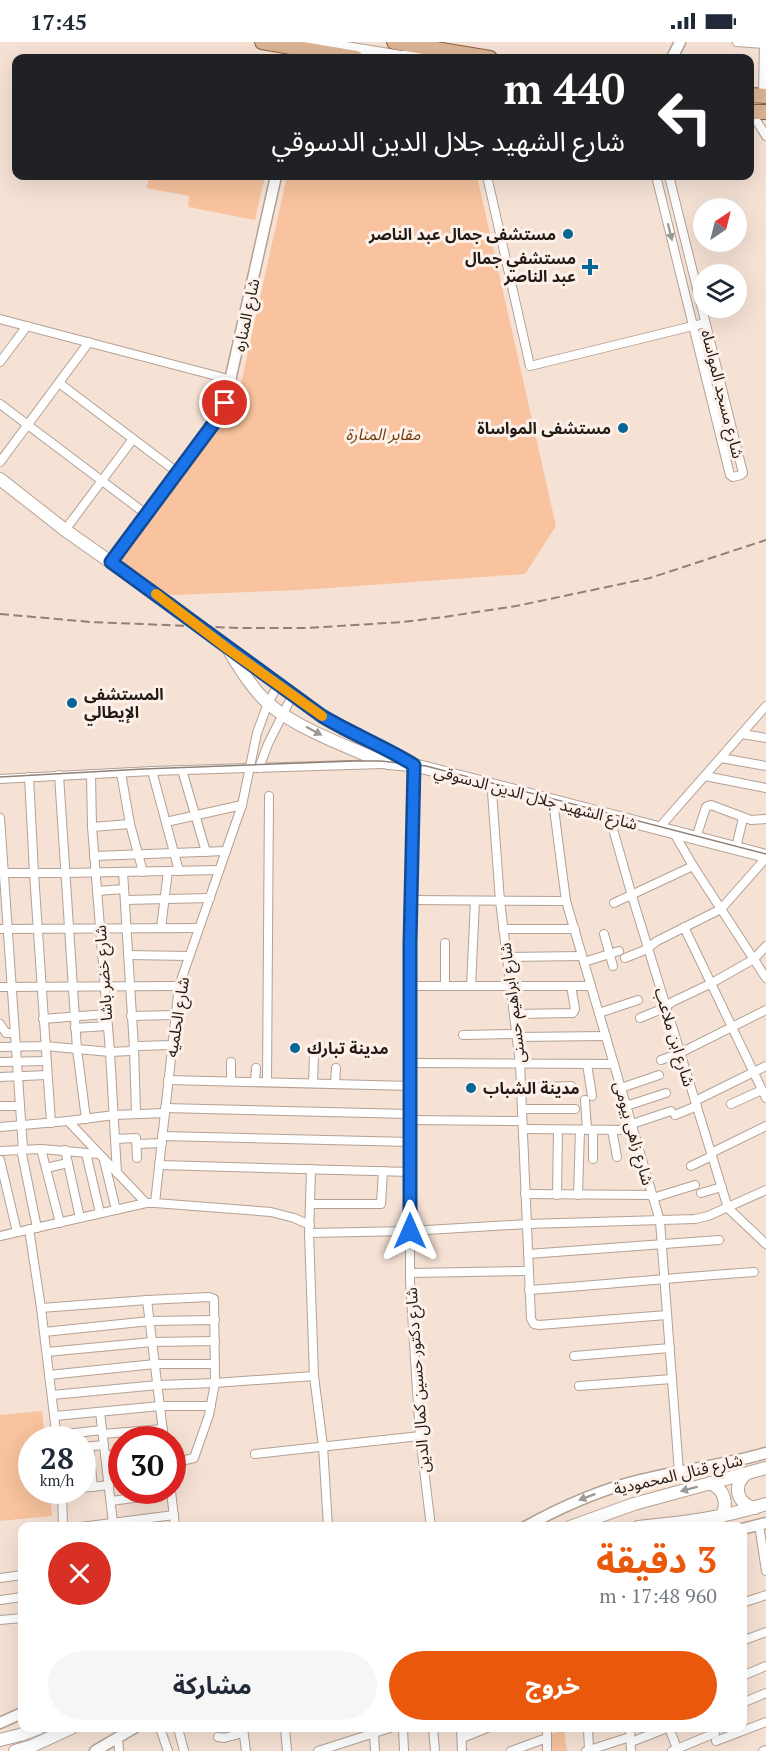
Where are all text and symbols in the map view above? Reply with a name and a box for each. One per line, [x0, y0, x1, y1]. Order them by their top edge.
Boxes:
text: 17:45 [30, 7, 87, 36]
text: 440 m [504, 60, 625, 116]
icon: left [646, 78, 724, 156]
text: شارع الشهيد جلال الدين الدسوقي [272, 123, 625, 159]
north arrow [693, 198, 747, 252]
map controls [693, 198, 747, 318]
place label: مستشفى جمال عبد الناصر [368, 223, 556, 245]
one-way arrow [666, 223, 676, 241]
marker: مستشفى جمال عبد الناصر [561, 227, 575, 241]
place label: مستشفي جمال عبد الناصر [465, 247, 576, 287]
marker: مستشفي جمال عبد الناصر [581, 258, 599, 276]
button: layers [693, 264, 747, 318]
street label: شارع المناره [228, 276, 266, 354]
street label: شارع مسجد المواساه [694, 327, 750, 461]
pin [199, 377, 250, 428]
icon: arrive [208, 386, 241, 419]
place label: مستشفى المواساة [477, 417, 611, 439]
marker: مستشفى المواساة [616, 421, 630, 435]
park label: مقابر المنارة [346, 423, 421, 445]
place label: المستشفى الإيطالي [84, 683, 164, 726]
marker: المستشفى الإيطالي [65, 696, 79, 710]
one-way arrow [306, 726, 323, 736]
street label: شارع الشهيد جلال الدين الدسوقي [431, 759, 640, 837]
street label: شارع خضر باشا [89, 924, 119, 1022]
street label: شارع ابراهيم حسنى [494, 941, 532, 1065]
street label: شارع الحلميه [160, 975, 196, 1059]
street label: شارع ابن ملاعب [648, 985, 700, 1090]
place label: مدينة تبارك [307, 1037, 389, 1059]
marker: مدينة تبارك [288, 1041, 302, 1055]
place label: مدينة الشباب [483, 1077, 580, 1099]
street label: شارع زاهى بيومى [607, 1078, 659, 1188]
marker: مدينة الشباب [464, 1081, 478, 1095]
position arrow [378, 1199, 442, 1263]
street label: شارع دكتور حسين كمال الدين [400, 1287, 436, 1473]
speed limit sign: 30 [108, 1426, 186, 1504]
text: 28 [40, 1438, 74, 1478]
street label: شارع قنال المحمودية [611, 1448, 745, 1501]
text: km/h [40, 1470, 74, 1490]
one-way arrow [680, 1484, 698, 1494]
one-way arrow [578, 1493, 596, 1502]
text: 3 دقيقة [596, 1536, 717, 1583]
button: close [48, 1542, 111, 1605]
text: 960 m · 17:48 [599, 1582, 717, 1609]
button: مشاركة [48, 1651, 377, 1720]
button: خروج [389, 1651, 717, 1720]

